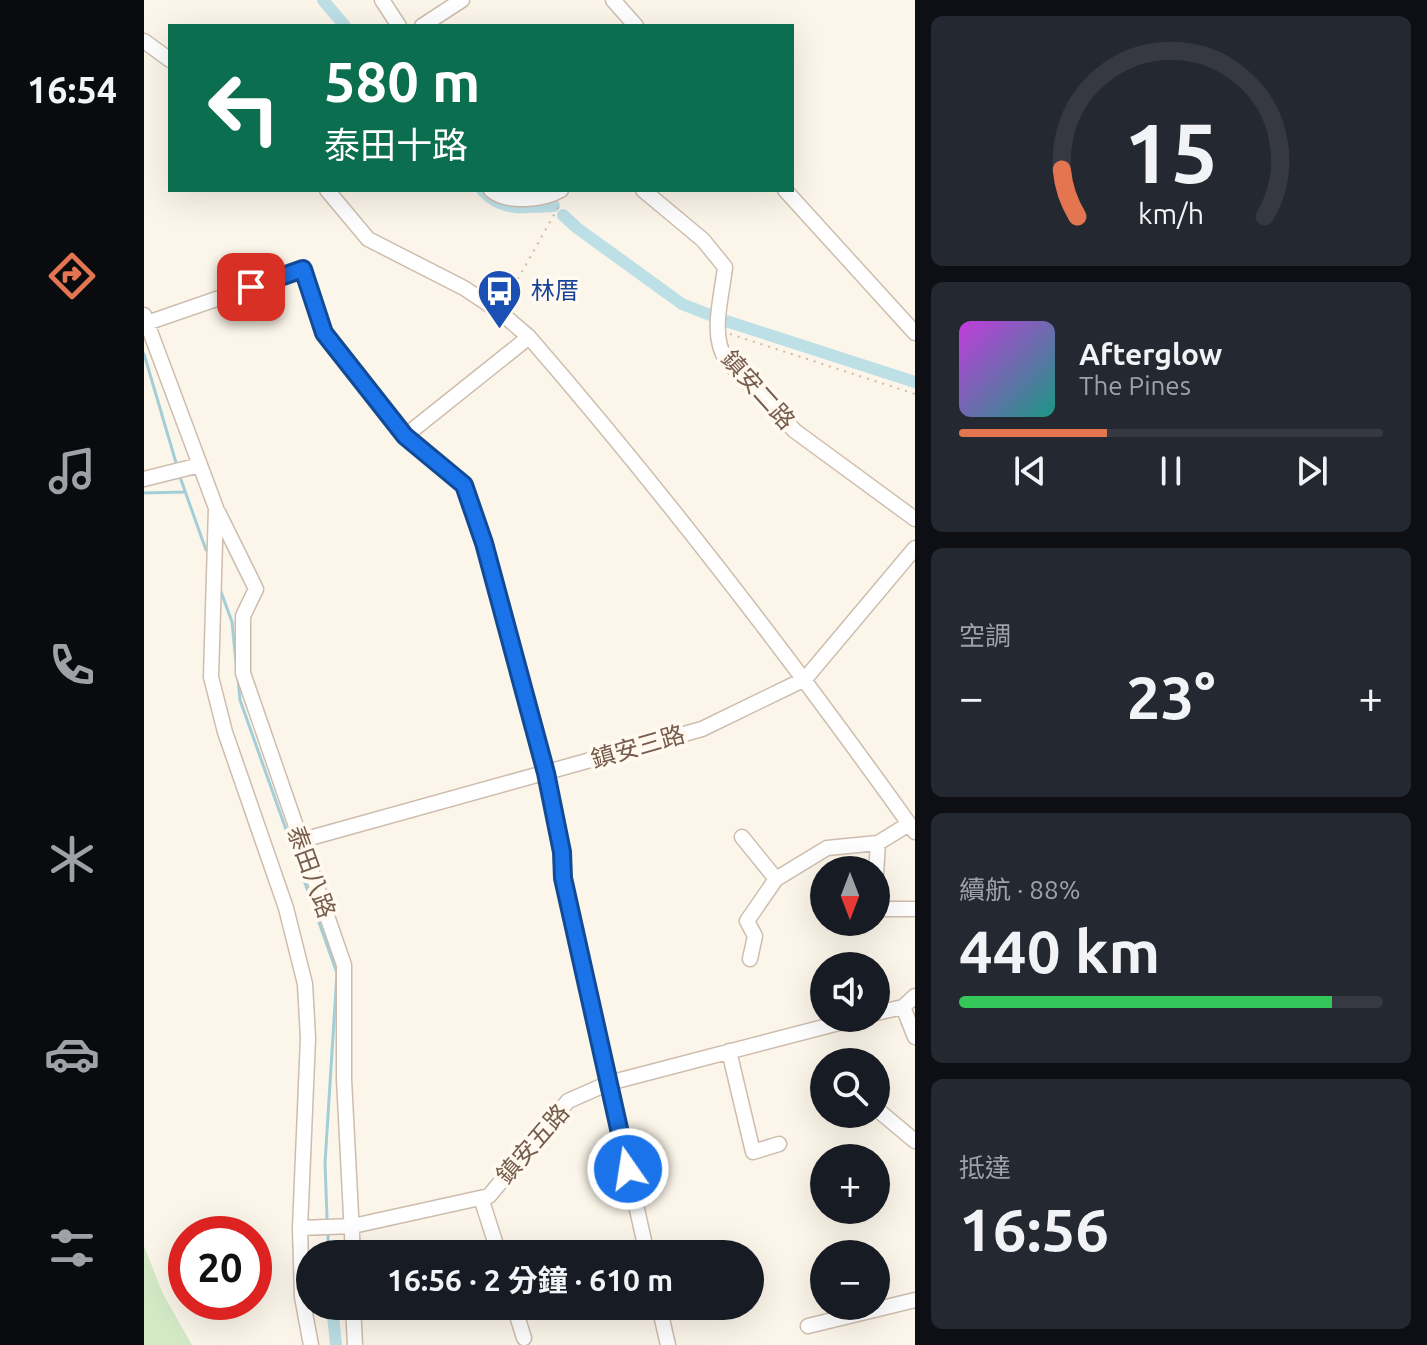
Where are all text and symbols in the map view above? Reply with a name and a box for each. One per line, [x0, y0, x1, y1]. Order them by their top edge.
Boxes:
text: 580 m [324, 50, 480, 113]
icon: left [192, 56, 296, 160]
text: 16:54 [27, 69, 117, 110]
text: 15 [1124, 104, 1218, 198]
text: 泰田十路 [324, 124, 468, 165]
text: km/h [1138, 197, 1204, 229]
icon: directions [44, 248, 100, 304]
pin [217, 253, 285, 321]
icon: arrive [229, 265, 273, 309]
bus stop icon: 林厝 [476, 267, 524, 330]
place label: 林厝 [531, 277, 579, 304]
text: Afterglow [1079, 337, 1222, 371]
street label: 鎮安二路 [716, 345, 801, 434]
text: The Pines [1079, 371, 1191, 400]
icon: music [44, 443, 100, 499]
icon: previous [1008, 449, 1052, 493]
icon: pause [1149, 449, 1193, 493]
icon: next [1290, 449, 1334, 493]
text: 空調 [959, 621, 1011, 650]
icon: phone [44, 637, 100, 693]
text: 23° [1127, 663, 1215, 730]
text: − [959, 672, 984, 721]
text: + [1358, 672, 1383, 721]
street label: 鎮安三路 [588, 720, 688, 773]
street label: 泰田八路 [282, 822, 341, 922]
icon: climate [44, 831, 100, 887]
north arrow [810, 856, 890, 936]
map controls [810, 856, 890, 1320]
text: 續航 · 88% [959, 875, 1081, 904]
text: 440 km [959, 917, 1160, 984]
button: sound [810, 952, 890, 1032]
icon: car [44, 1026, 100, 1082]
button: search [810, 1048, 890, 1128]
street label: 鎮安五路 [491, 1099, 574, 1189]
position arrow [586, 1127, 670, 1211]
button: + [810, 1144, 890, 1224]
text: 抵達 [959, 1153, 1011, 1182]
text: 16:56 [959, 1195, 1109, 1262]
speed limit sign: 20 [168, 1216, 272, 1320]
icon: filters [44, 1220, 100, 1276]
button: − [810, 1240, 890, 1320]
text: 16:56 · 2 分鐘 · 610 m [387, 1263, 673, 1297]

